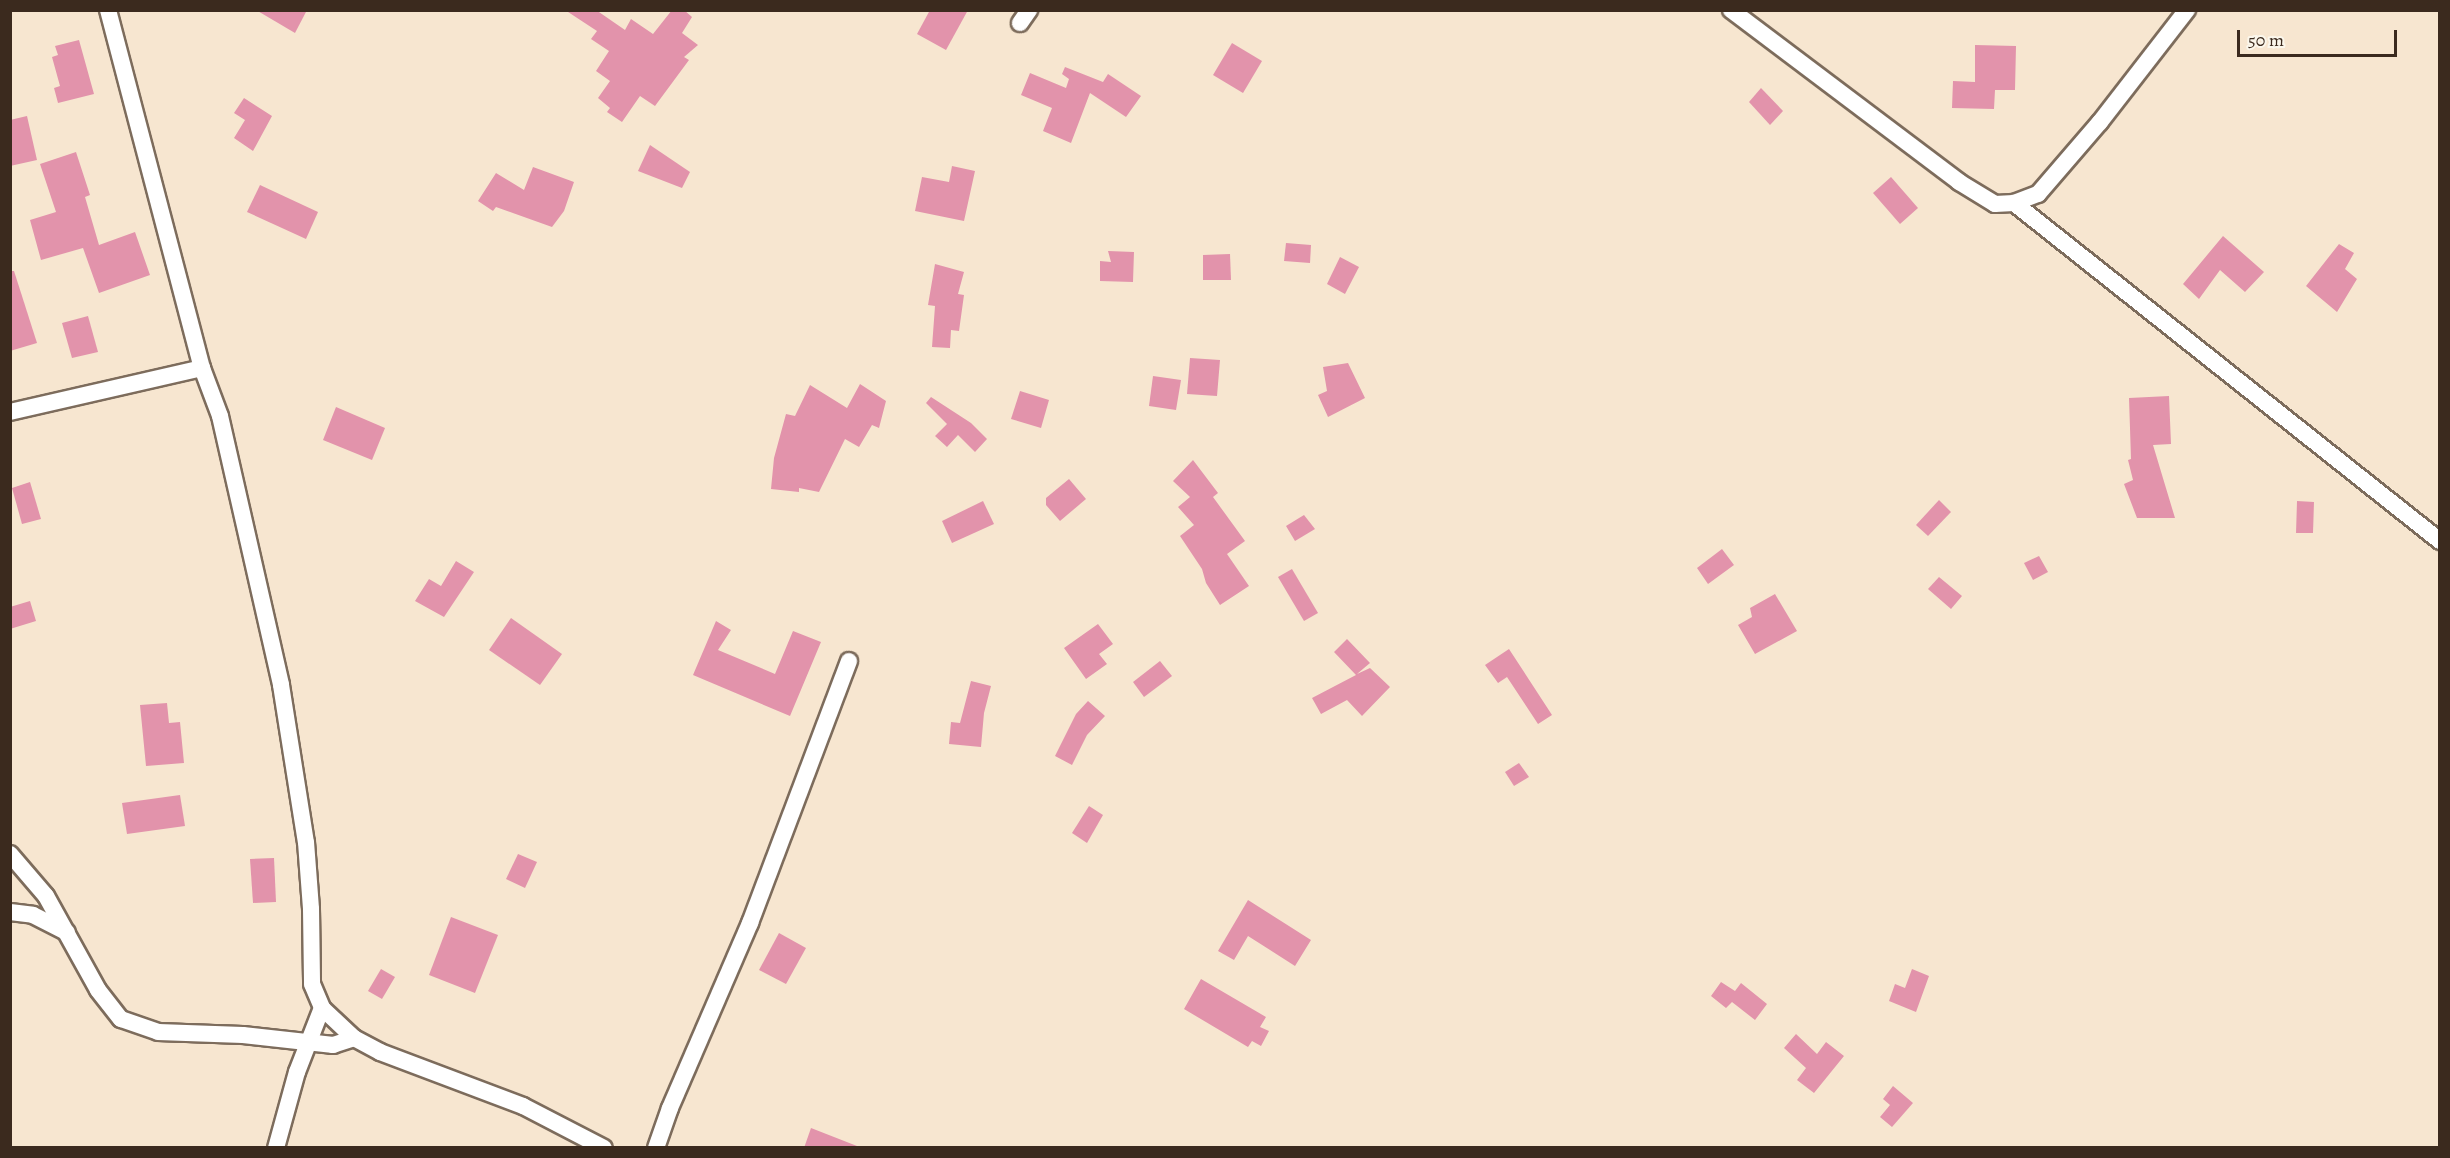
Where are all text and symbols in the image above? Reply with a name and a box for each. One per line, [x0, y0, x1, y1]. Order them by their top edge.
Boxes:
scale bar [2240, 18, 2400, 56]
text: 50 m [2248, 28, 2284, 52]

